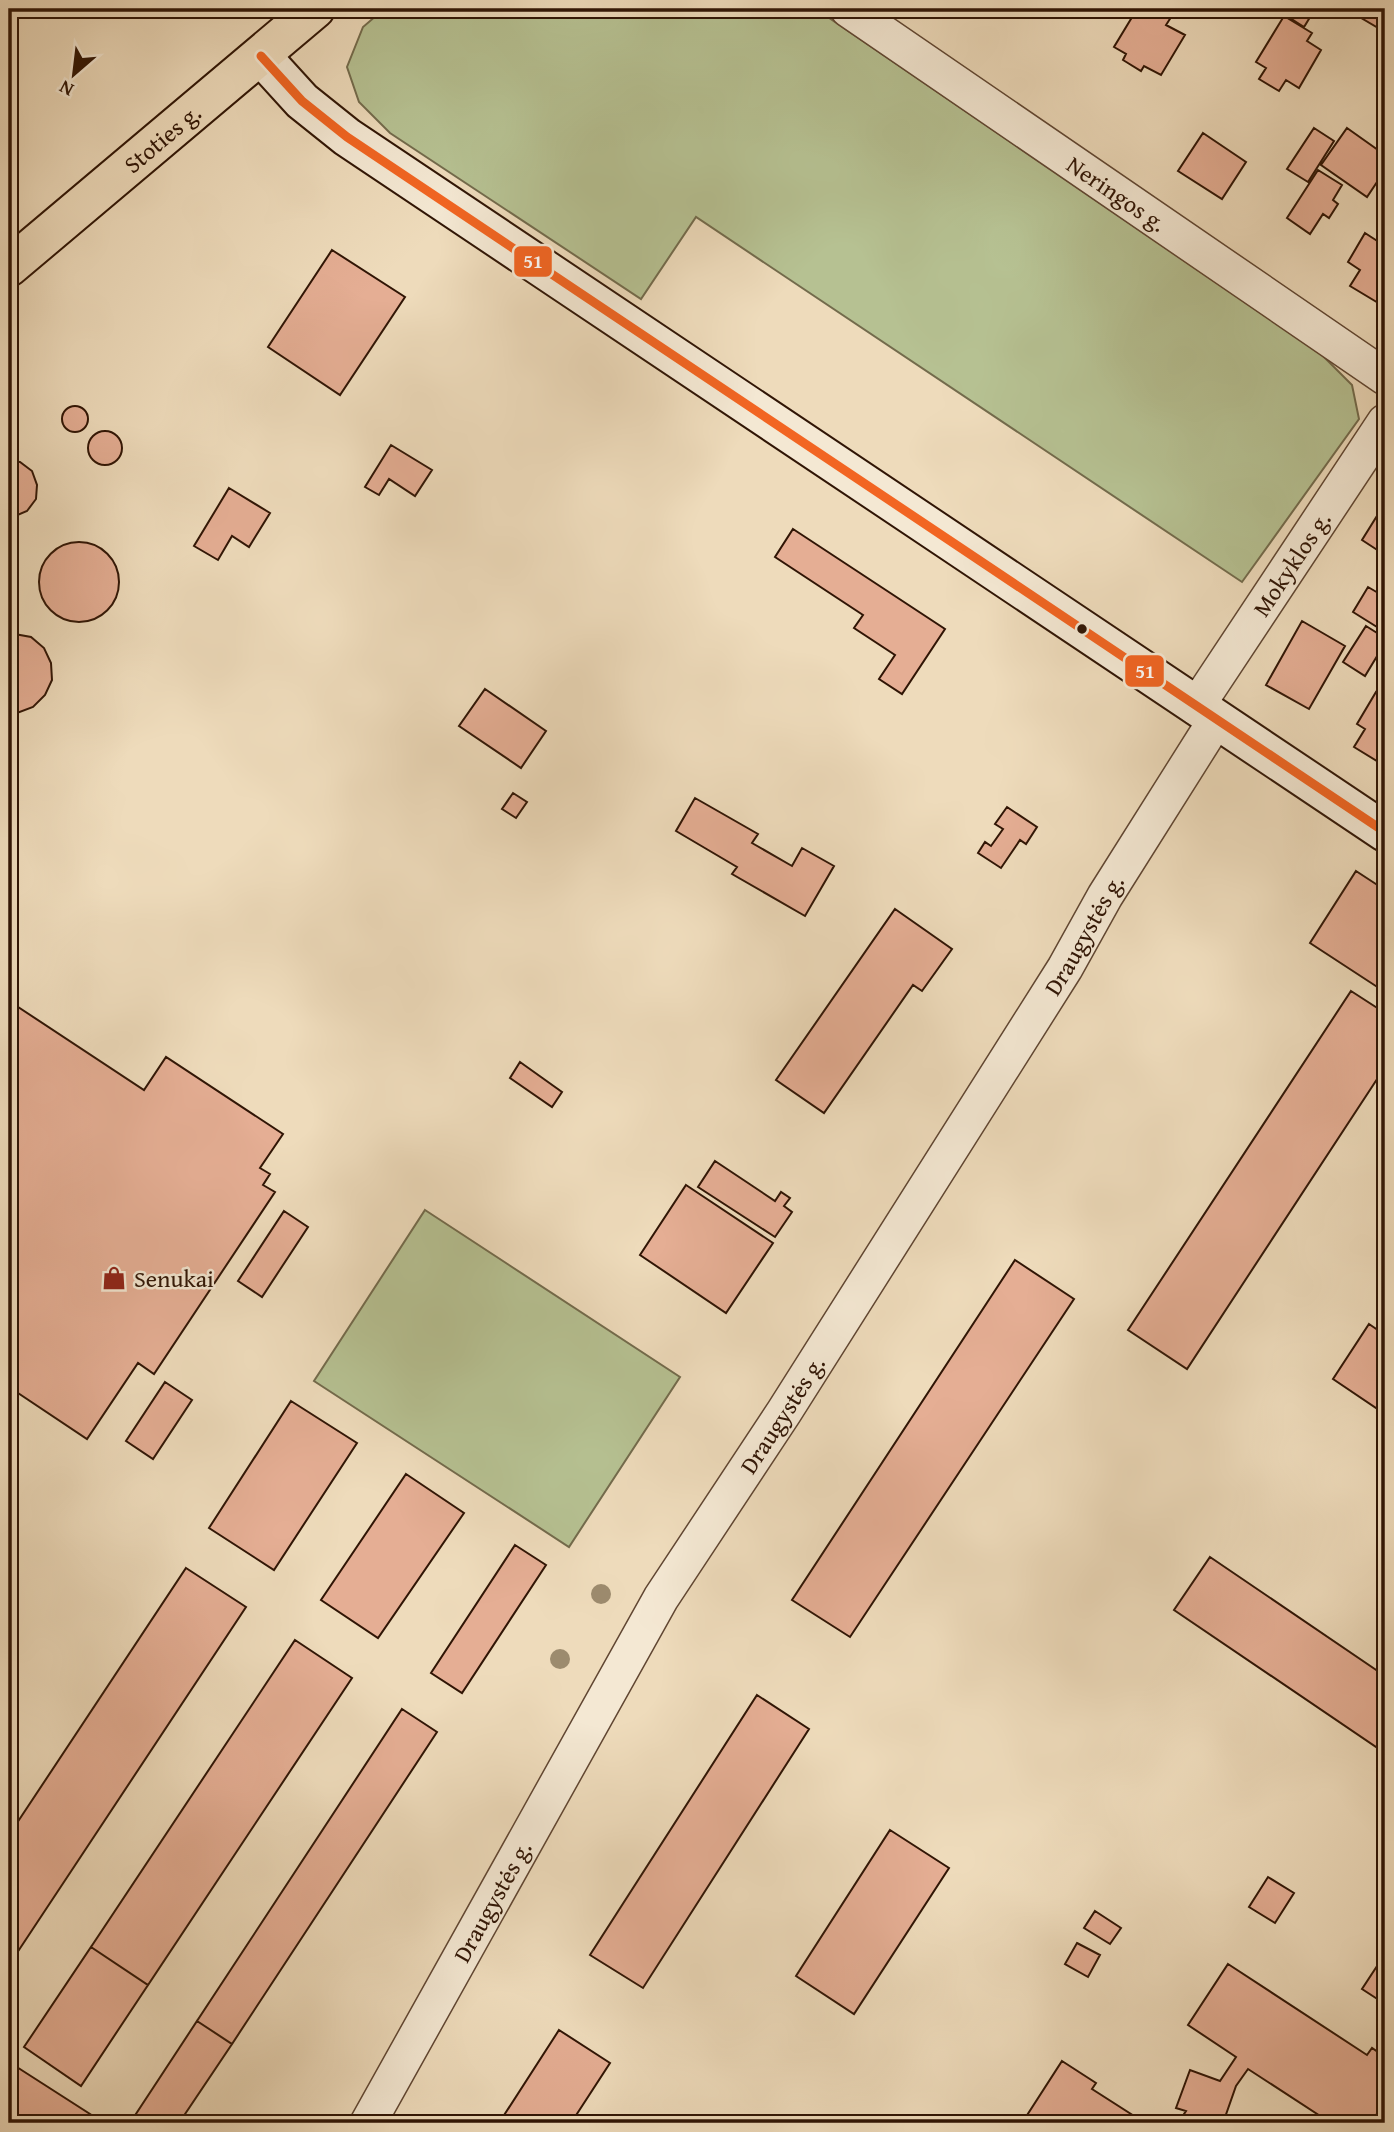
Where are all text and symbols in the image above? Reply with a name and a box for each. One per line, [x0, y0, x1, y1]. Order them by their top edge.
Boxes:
north arrow [38, 38, 108, 108]
text: N [54, 74, 78, 104]
street label: Stoties g. [116, 95, 208, 181]
street label: Neringos g. [1060, 147, 1174, 240]
line badge: 51 [513, 245, 553, 278]
text: 51 [523, 247, 543, 275]
street label: Mokyklos g. [1243, 504, 1339, 623]
unlabelled marker [1075, 622, 1089, 636]
line badge: 51 [1124, 654, 1165, 688]
text: 51 [1135, 657, 1155, 685]
street label: Draugystės g. [1035, 867, 1132, 1002]
place label: Senukai [134, 1261, 214, 1296]
shop icon: Senukai [100, 1264, 128, 1292]
street label: Draugystės g. [731, 1349, 833, 1480]
street label: Draugystės g. [444, 1834, 540, 1968]

